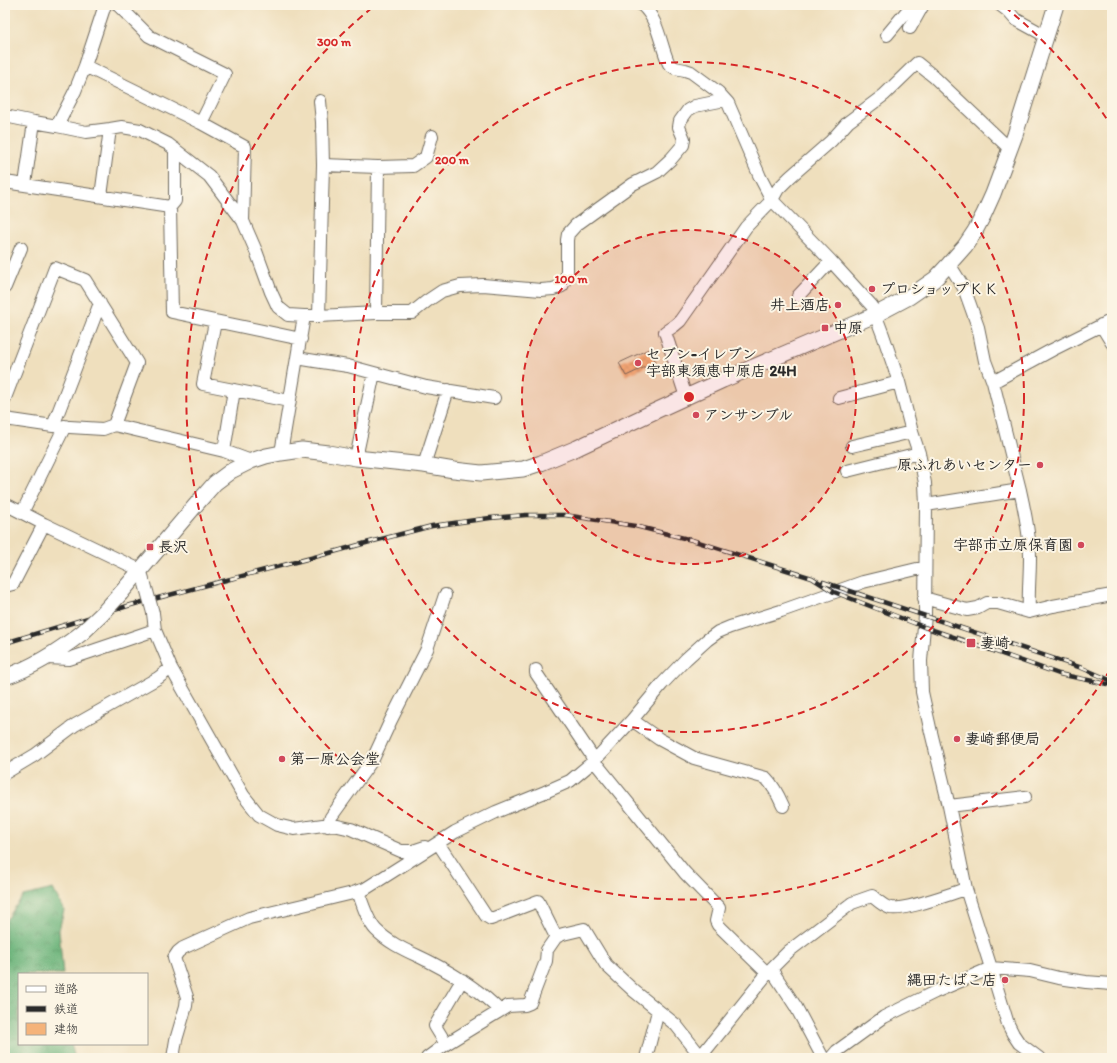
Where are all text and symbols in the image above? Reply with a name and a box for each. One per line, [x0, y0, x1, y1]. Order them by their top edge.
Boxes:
text: 300 m [317, 35, 352, 49]
text: 200 m [435, 153, 470, 167]
text: 100 m [554, 272, 588, 286]
place label: プロショップＫＫ [880, 280, 999, 298]
marker: プロショップＫＫ [867, 284, 877, 294]
place label: 井上酒店 [770, 296, 830, 314]
marker: 井上酒店 [833, 300, 843, 310]
place label: 中原 [833, 319, 863, 337]
marker: 中原 [820, 323, 830, 333]
place label: セブン-イレブン 宇部東須恵中原店 24H [646, 345, 797, 380]
marker: セブン-イレブン 宇部東須恵中原店 24H [633, 358, 643, 368]
centre of rings [682, 390, 696, 404]
place label: アンサンブル [704, 406, 793, 424]
marker: アンサンブル [691, 410, 701, 420]
place label: 原ふれあいセンター [897, 456, 1032, 474]
marker: 原ふれあいセンター [1035, 460, 1045, 470]
place label: 宇部市立原保育園 [953, 536, 1073, 554]
place label: 長沢 [158, 538, 188, 556]
marker: 宇部市立原保育園 [1076, 540, 1086, 550]
marker: 長沢 [145, 542, 155, 552]
place label: 妻崎 [980, 634, 1010, 652]
marker: 妻崎 [965, 637, 977, 649]
place label: 妻崎郵便局 [965, 730, 1040, 748]
marker: 妻崎郵便局 [952, 734, 962, 744]
place label: 第一原公会堂 [290, 750, 380, 768]
marker: 第一原公会堂 [277, 754, 287, 764]
place label: 縄田たばこ店 [907, 971, 997, 989]
legend [18, 973, 148, 1045]
marker: 縄田たばこ店 [1000, 975, 1010, 985]
text: 道路 [54, 982, 78, 996]
text: 鉄道 [54, 1002, 78, 1016]
text: 建物 [54, 1022, 78, 1036]

